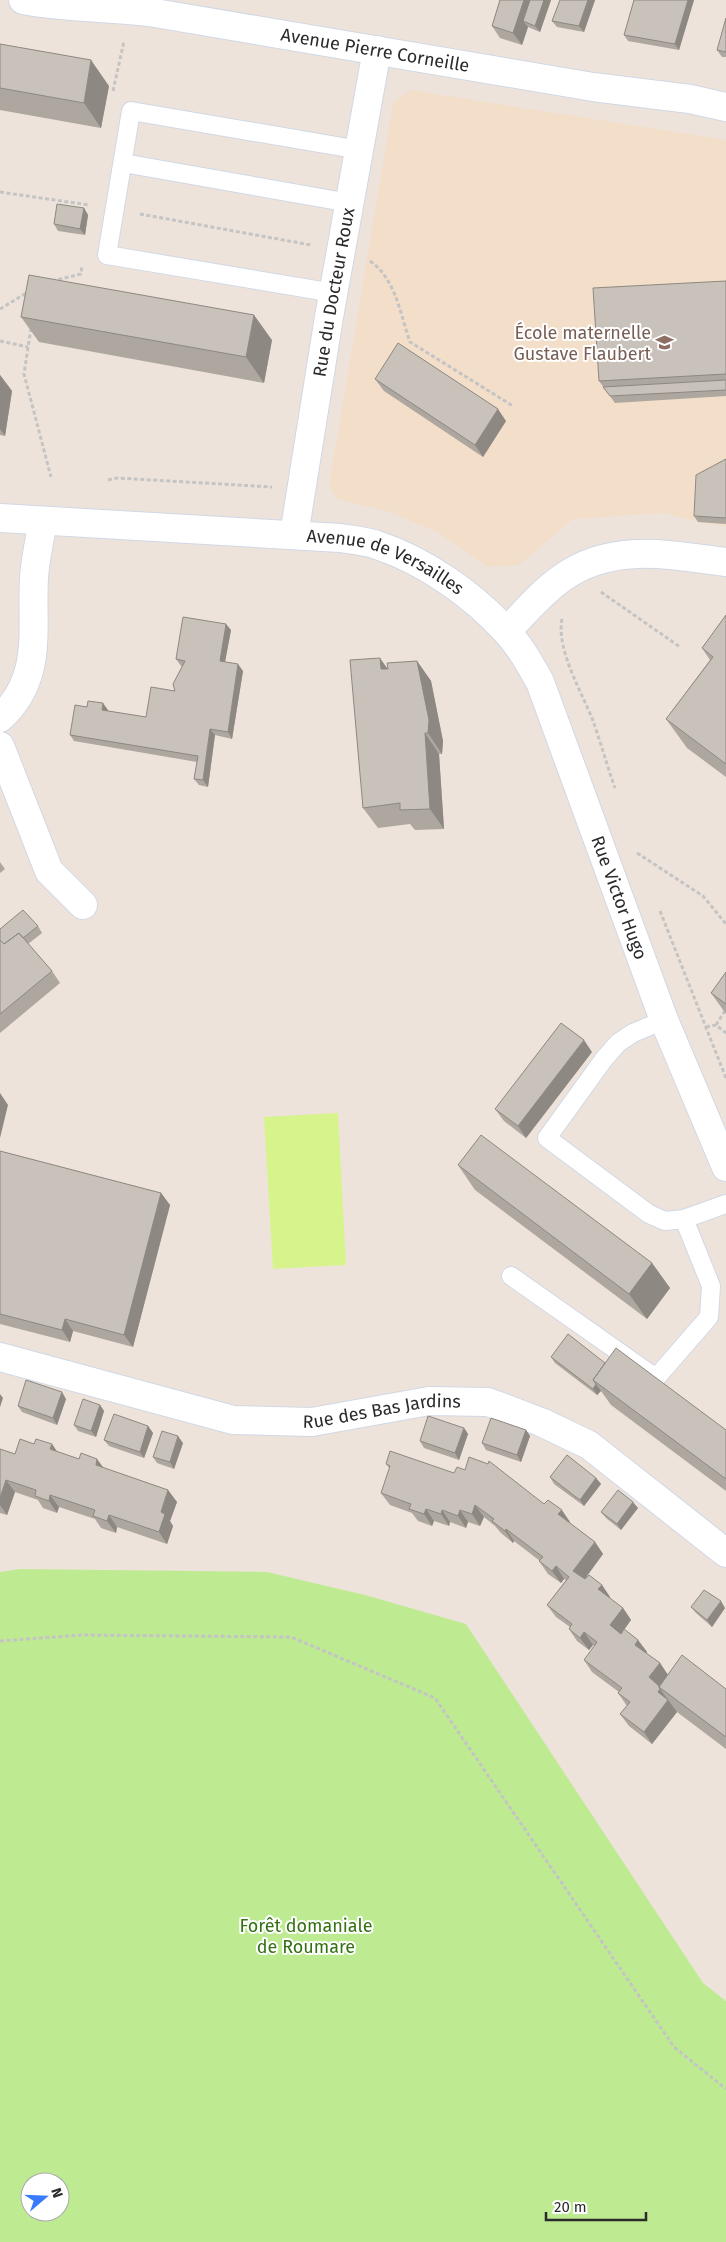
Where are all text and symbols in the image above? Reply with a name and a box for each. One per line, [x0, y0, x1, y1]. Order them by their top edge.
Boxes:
street label: Avenue Pierre Corneille [279, 23, 471, 77]
street label: Rue du Docteur Roux [309, 206, 359, 378]
place label: École maternelle Gustave Flaubert [513, 321, 651, 365]
school or university icon: École maternelle Gustave Flaubert [655, 333, 675, 353]
street label: Avenue de Versailles [306, 525, 468, 600]
street label: Rue Victor Hugo [586, 833, 652, 963]
street label: Rue des Bas Jardins [302, 1390, 461, 1433]
park label: Forêt domaniale de Roumare [240, 1915, 372, 1958]
north arrow [20, 2172, 70, 2222]
text: N [47, 2186, 66, 2200]
scale bar [546, 2190, 646, 2222]
text: 20 m [554, 2198, 587, 2216]

